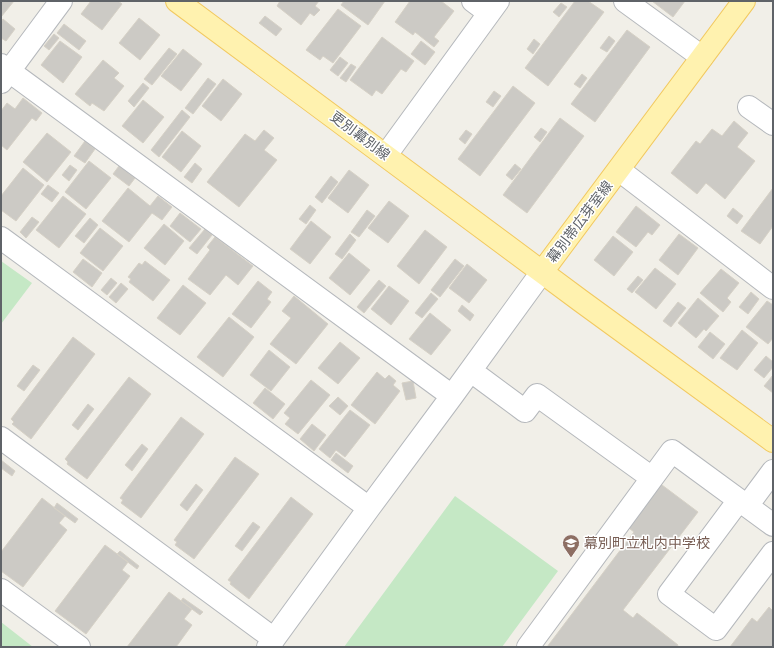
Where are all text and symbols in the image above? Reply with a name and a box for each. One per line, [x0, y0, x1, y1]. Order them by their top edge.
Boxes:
street label: 更別幕別線 [327, 108, 393, 164]
street label: 幕別帯広芽室線 [544, 178, 616, 266]
school or university icon: 幕別町立札内中学校 [561, 533, 581, 558]
place label: 幕別町立札内中学校 [584, 535, 710, 552]

